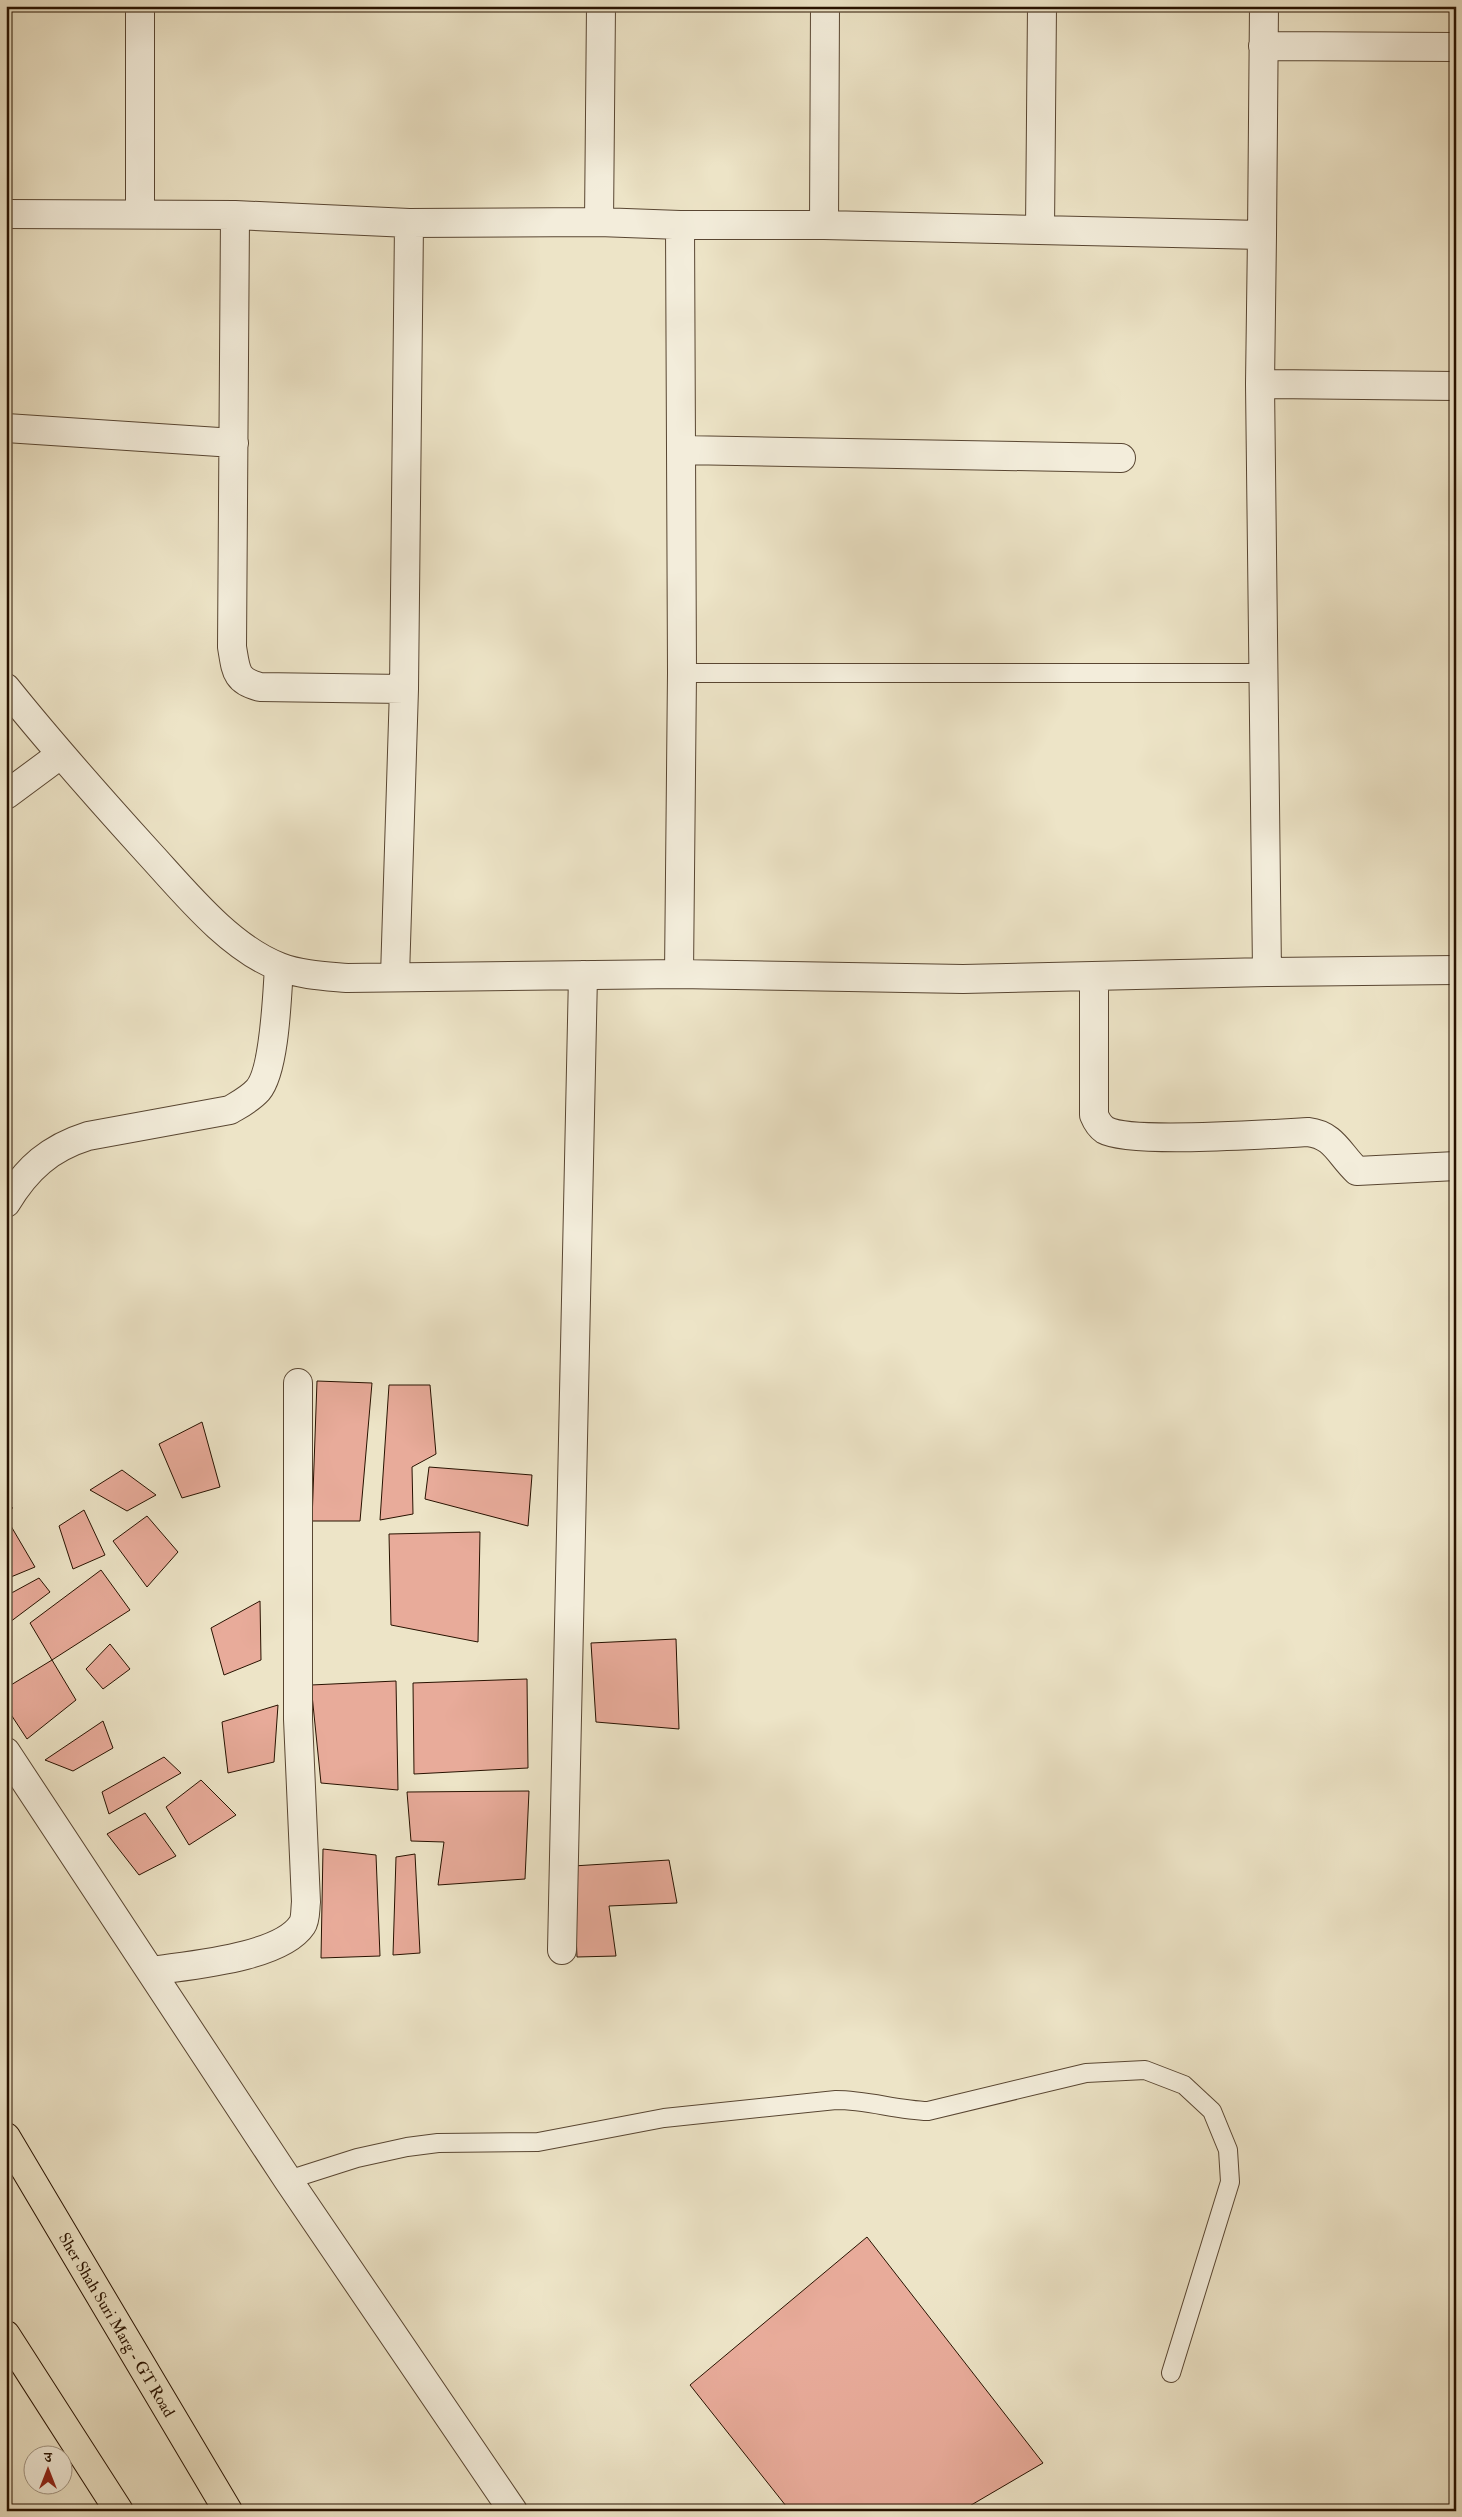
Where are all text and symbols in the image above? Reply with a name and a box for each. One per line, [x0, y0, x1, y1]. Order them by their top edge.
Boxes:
street label: Sher Shah Suri Marg - GT Road [54, 2229, 179, 2421]
north arrow [22, 2444, 72, 2494]
text: उ [43, 2449, 52, 2466]

